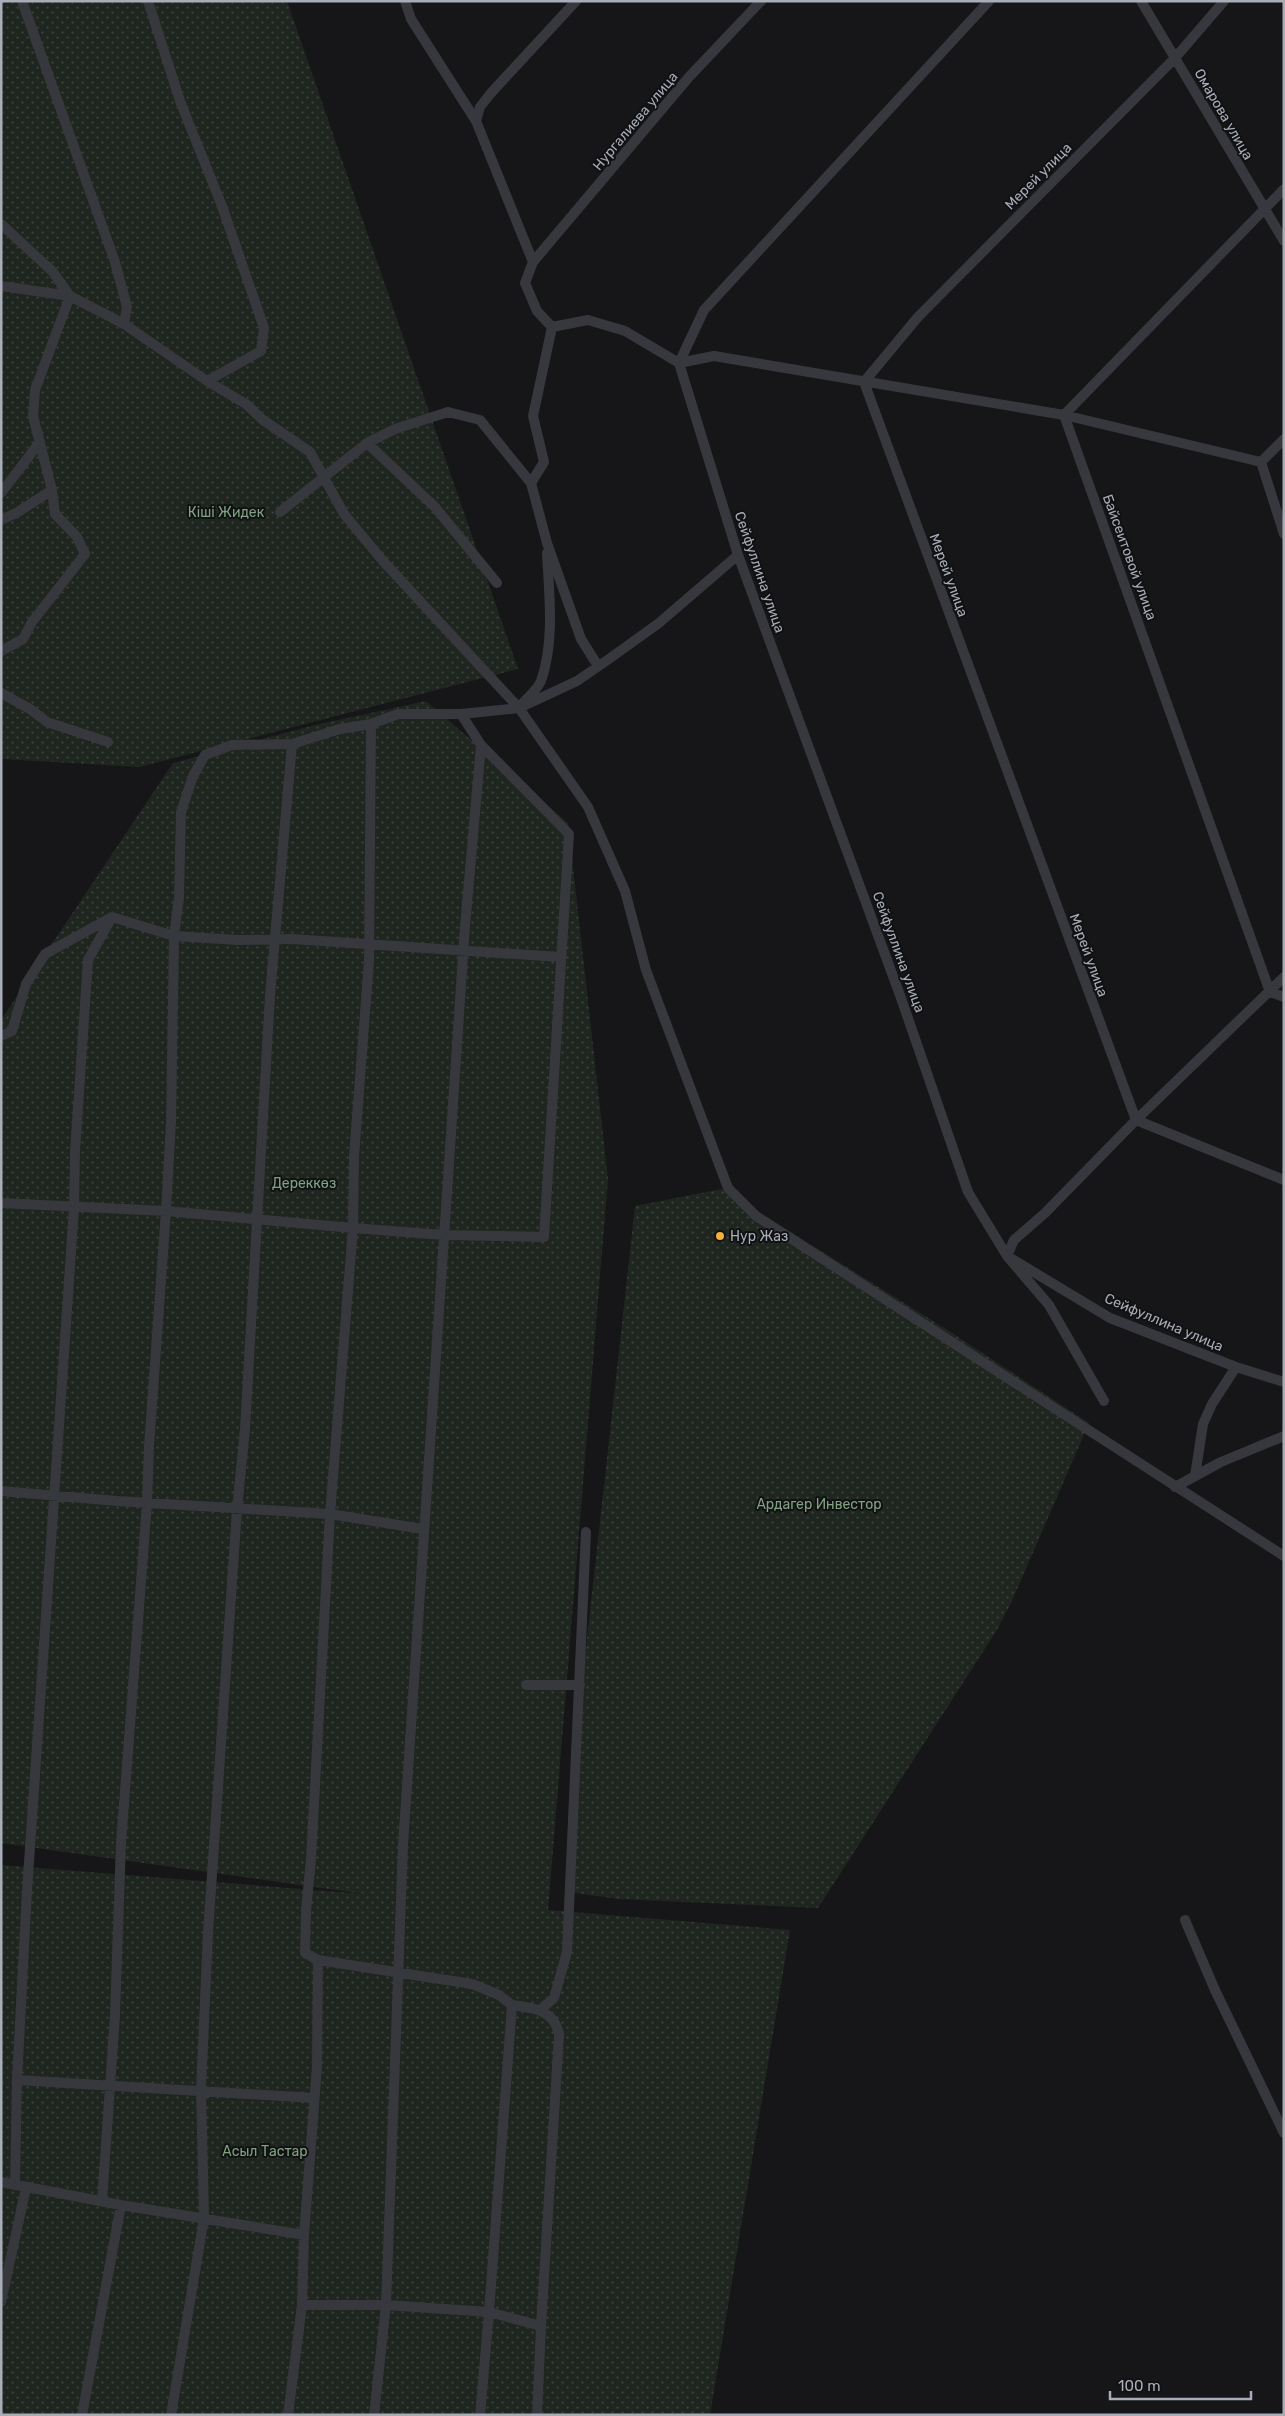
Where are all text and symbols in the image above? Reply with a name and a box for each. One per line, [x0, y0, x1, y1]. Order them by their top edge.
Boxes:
street label: Омарова улица [1191, 66, 1257, 163]
street label: Нургалиева улица [589, 69, 682, 174]
street label: Мерей улица [1001, 139, 1075, 213]
street label: Байсеитовой улица [1099, 492, 1160, 622]
park label: Кіші Жидек [188, 504, 265, 521]
street label: Сейфуллина улица [731, 509, 788, 635]
street label: Мерей улица [926, 531, 971, 619]
street label: Сейфуллина улица [869, 889, 928, 1015]
street label: Мерей улица [1066, 911, 1111, 999]
park label: Дереккөз [272, 1175, 336, 1192]
place label: Нур Жаз [730, 1228, 788, 1245]
marker: Нур Жаз [714, 1230, 726, 1242]
street label: Сейфуллина улица [1102, 1290, 1226, 1355]
park label: Ардагер Инвестор [756, 1496, 882, 1513]
park label: Асыл Тастар [222, 2143, 308, 2160]
scale bar [1110, 2368, 1251, 2400]
text: 100 m [1118, 2377, 1160, 2395]

